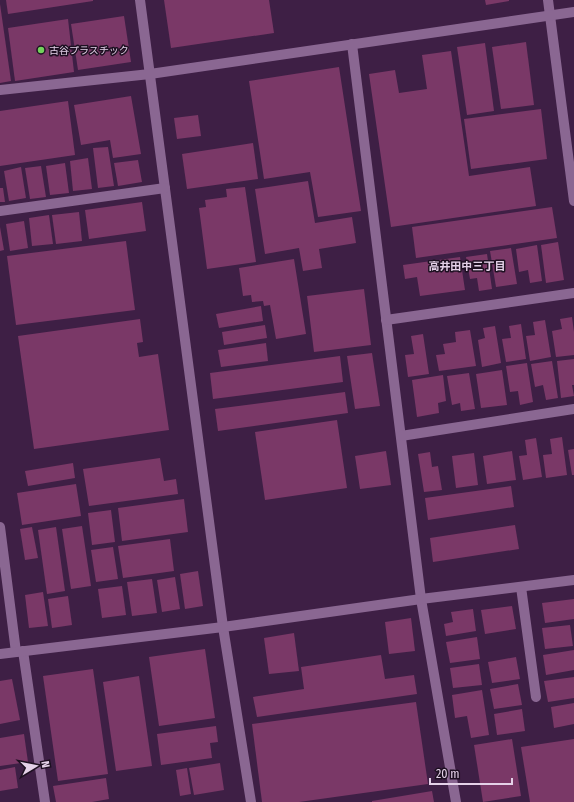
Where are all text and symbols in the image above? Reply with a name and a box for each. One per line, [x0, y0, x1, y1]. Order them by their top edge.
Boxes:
marker: 古谷プラスチック [36, 45, 46, 55]
place label: 古谷プラスチック [49, 45, 129, 57]
district label: 高井田中三丁目 [429, 260, 506, 273]
north arrow [16, 746, 56, 786]
text: N [38, 760, 52, 769]
scale bar [430, 760, 512, 786]
text: 20 m [436, 767, 460, 781]

